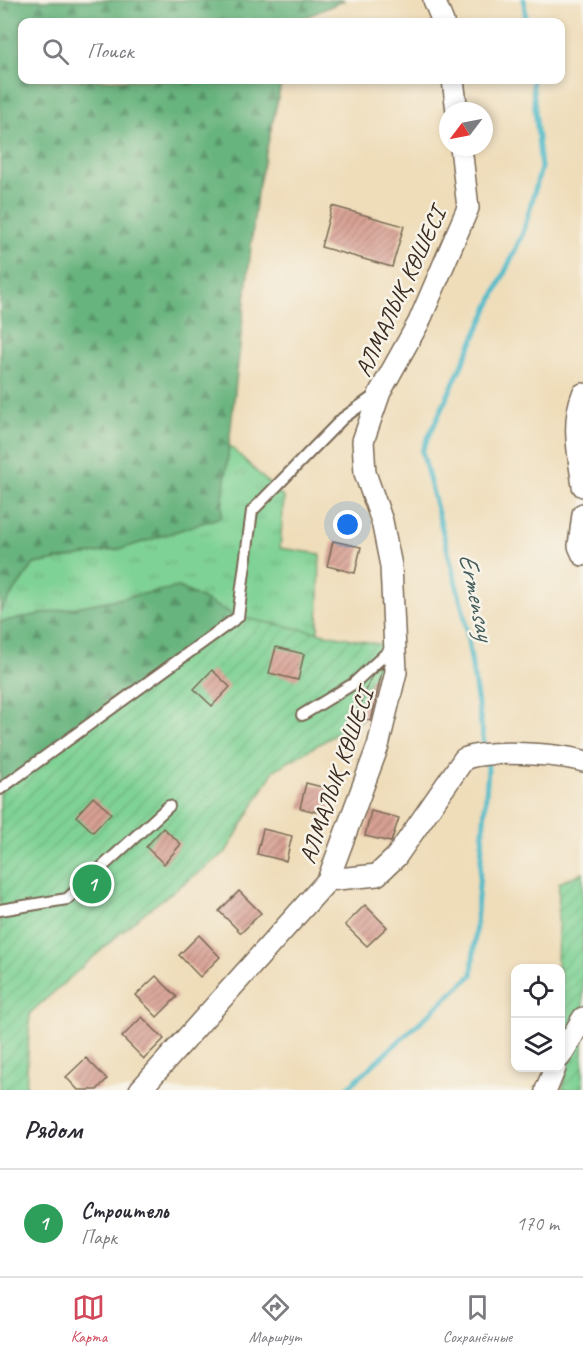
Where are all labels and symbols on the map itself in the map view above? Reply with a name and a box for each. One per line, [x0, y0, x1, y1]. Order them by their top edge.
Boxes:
north arrow [439, 102, 493, 156]
street label: АЛМАЛЫҚ КӨШЕСІ [348, 198, 455, 381]
your location [333, 510, 362, 539]
water label: Ermensay [451, 550, 503, 646]
street label: АЛМАЛЫҚ КӨШЕСІ [292, 680, 382, 867]
pin: 1 [72, 862, 112, 906]

